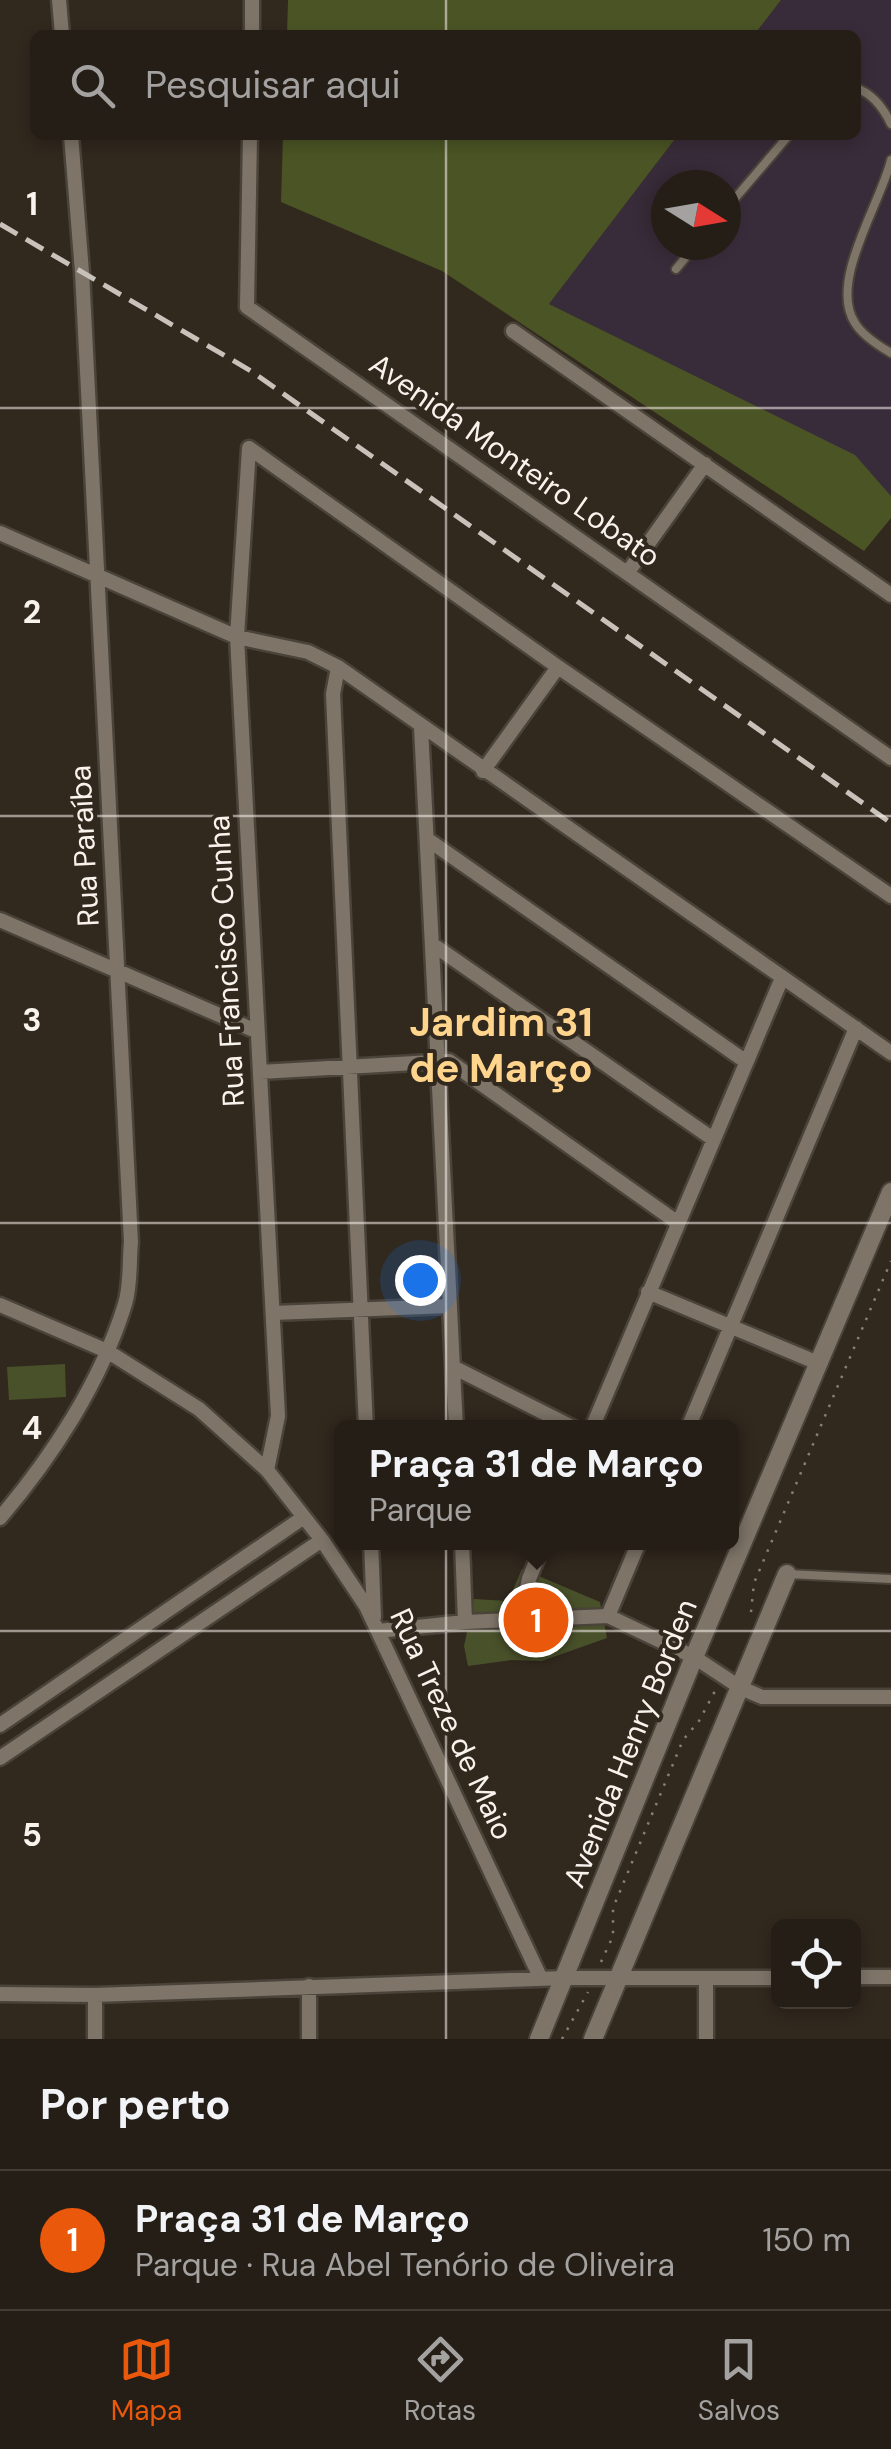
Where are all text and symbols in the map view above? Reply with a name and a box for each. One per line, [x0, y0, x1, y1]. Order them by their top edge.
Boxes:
search box [30, 30, 861, 140]
icon: search [65, 58, 120, 113]
text: Pesquisar aqui [145, 60, 401, 110]
north arrow [651, 170, 741, 260]
text: 1 [26, 183, 38, 225]
street label: Avenida Monteiro Lobato [362, 345, 668, 575]
text: 2 [23, 591, 41, 633]
street label: Rua Paraíba [60, 764, 108, 928]
street label: Rua Francisco Cunha [199, 814, 253, 1108]
district label: Jardim 31 de Março [409, 996, 593, 1094]
text: 3 [22, 999, 42, 1041]
your location [395, 1255, 446, 1306]
text: 4 [22, 1407, 42, 1449]
popup [334, 1420, 739, 1550]
text: Praça 31 de Março [369, 1439, 704, 1489]
text: Parque [369, 1489, 472, 1531]
pin: 1 [504, 1582, 568, 1658]
street label: Avenida Henry Borden [554, 1593, 706, 1893]
street label: Rua Treze de Maio [381, 1602, 523, 1846]
text: 5 [22, 1814, 42, 1856]
map controls [771, 1919, 861, 2009]
button: locate [771, 1919, 861, 2009]
text: Por perto [40, 2077, 231, 2132]
text: Praça 31 de Março [135, 2194, 470, 2244]
text: 1 [67, 2219, 78, 2261]
text: 150 m [763, 2219, 851, 2261]
text: Parque · Rua Abel Tenório de Oliveira [135, 2244, 675, 2286]
tab: Mapa [111, 2332, 182, 2429]
tab: Rotas [404, 2332, 476, 2429]
tab: Salvos [698, 2332, 780, 2429]

